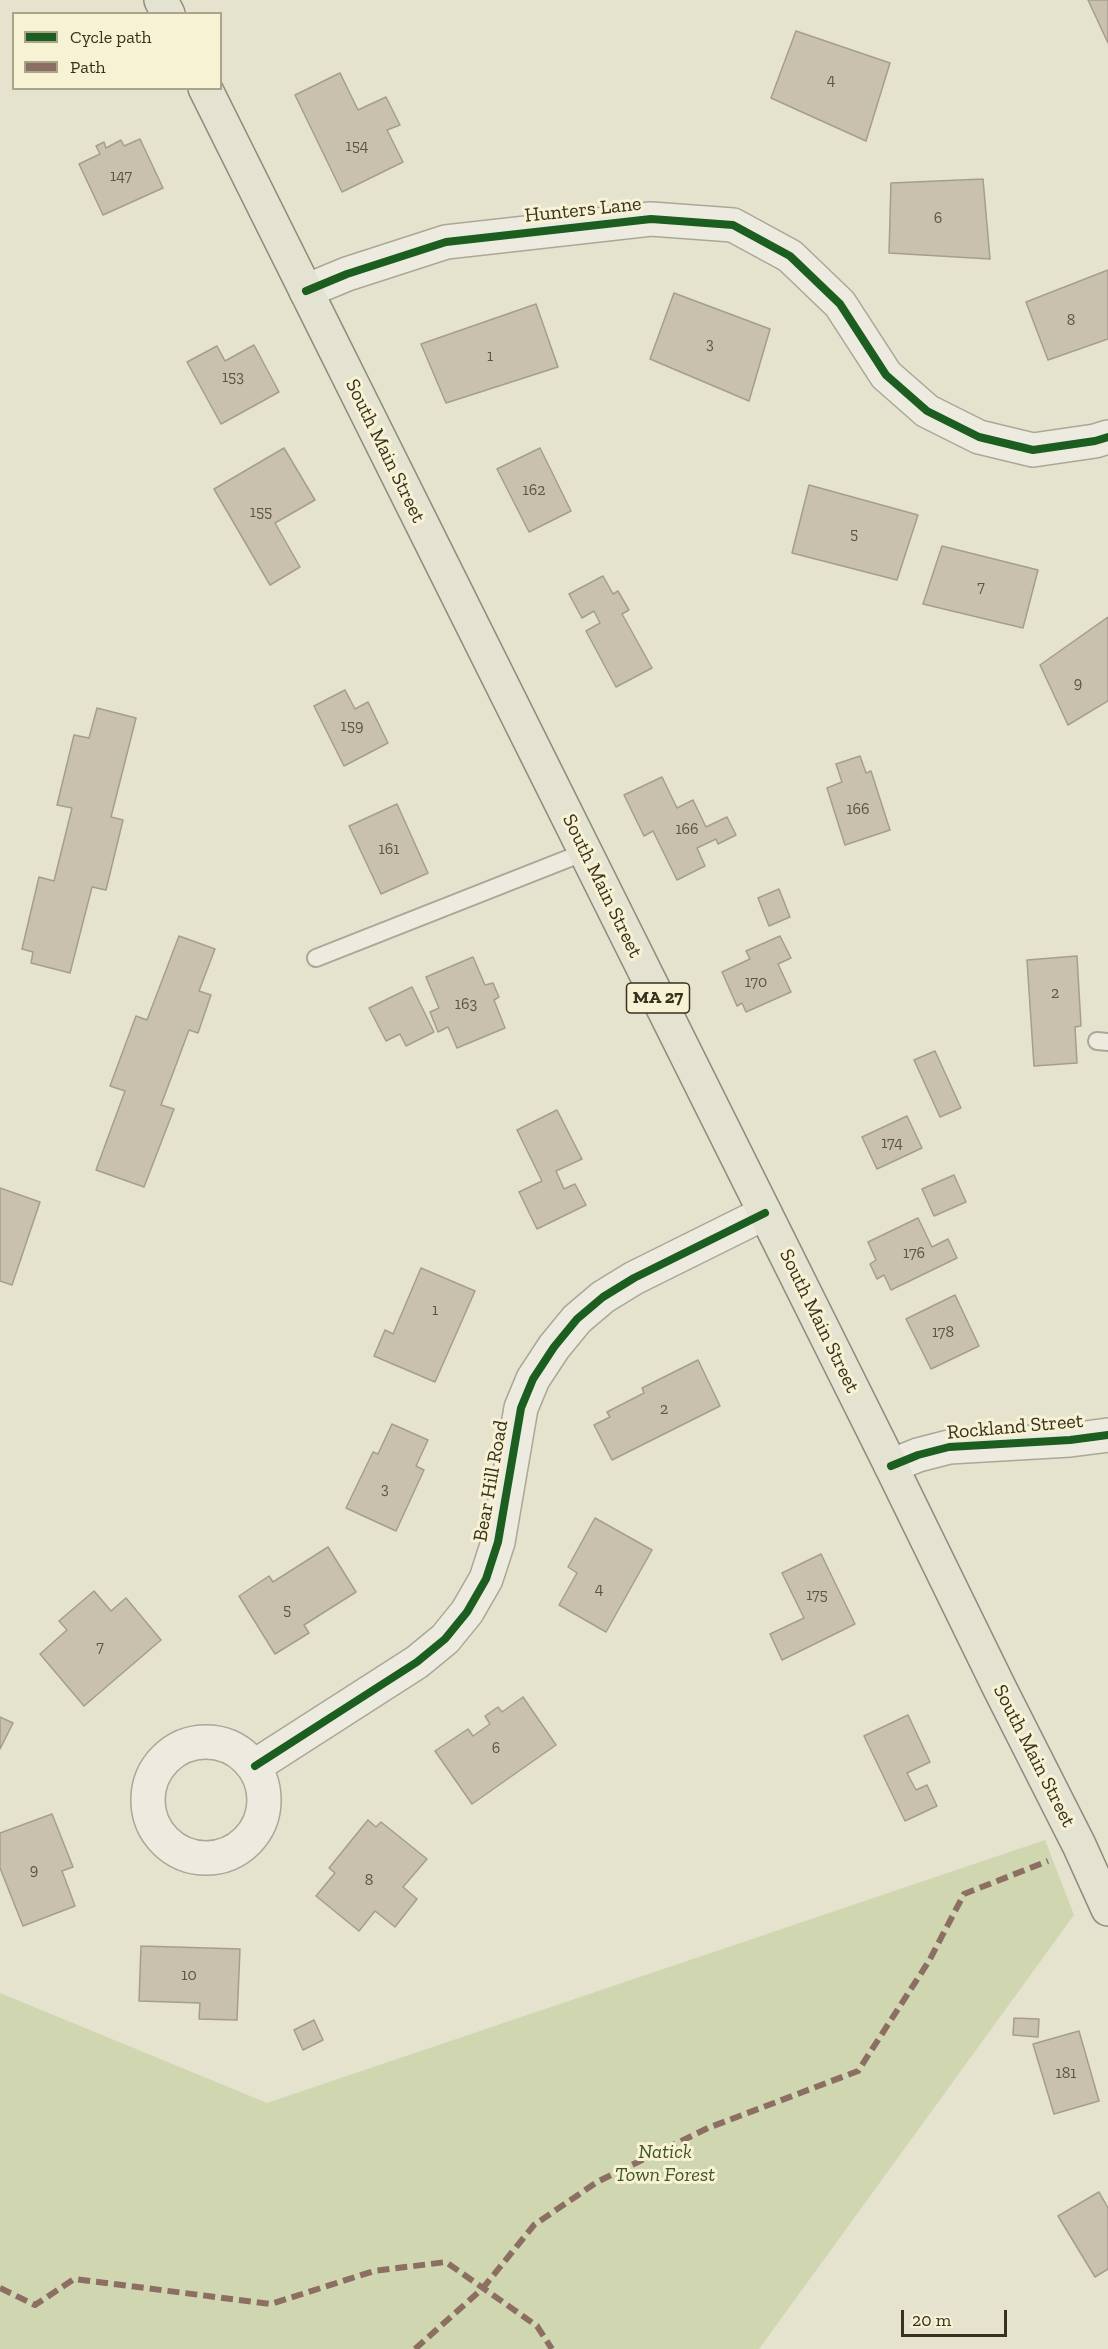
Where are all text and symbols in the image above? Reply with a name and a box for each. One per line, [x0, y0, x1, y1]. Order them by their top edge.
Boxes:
legend [12, 12, 222, 90]
text: Cycle path [70, 26, 152, 48]
text: Path [70, 56, 106, 78]
house number: 4 [827, 70, 835, 90]
house number: 154 [346, 136, 368, 156]
house number: 147 [110, 166, 132, 186]
street label: Hunters Lane [523, 192, 643, 228]
house number: 6 [934, 208, 942, 228]
house number: 8 [1067, 310, 1075, 330]
house number: 3 [706, 334, 714, 354]
house number: 1 [487, 346, 493, 366]
house number: 153 [222, 367, 244, 387]
street label: South Main Street [340, 375, 430, 527]
house number: 162 [523, 480, 545, 500]
house number: 155 [250, 502, 272, 522]
house number: 5 [850, 524, 858, 544]
house number: 7 [977, 577, 985, 597]
house number: 9 [1074, 673, 1082, 693]
house number: 159 [341, 716, 363, 736]
house number: 166 [846, 799, 870, 819]
street label: South Main Street [557, 810, 647, 962]
house number: 166 [675, 819, 699, 839]
house number: 161 [379, 839, 399, 859]
house number: 170 [745, 972, 767, 992]
road number: MA 27 [626, 983, 690, 1013]
house number: 2 [1051, 983, 1059, 1003]
house number: 163 [455, 994, 477, 1014]
house number: 174 [881, 1133, 903, 1153]
house number: 176 [903, 1243, 925, 1263]
street label: South Main Street [774, 1245, 864, 1397]
house number: 1 [432, 1300, 438, 1320]
house number: 178 [932, 1322, 954, 1342]
house number: 2 [660, 1399, 668, 1419]
street label: Rockland Street [946, 1409, 1084, 1445]
street label: Bear Hill Road [469, 1418, 513, 1544]
house number: 3 [381, 1479, 389, 1499]
house number: 4 [595, 1579, 603, 1599]
house number: 175 [806, 1585, 828, 1605]
house number: 5 [283, 1600, 291, 1620]
house number: 7 [96, 1637, 104, 1657]
street label: South Main Street [988, 1681, 1080, 1831]
house number: 6 [492, 1738, 500, 1758]
house number: 9 [30, 1860, 38, 1880]
house number: 8 [365, 1870, 373, 1890]
house number: 10 [181, 1965, 197, 1985]
house number: 181 [1056, 2063, 1076, 2083]
park label: Natick Town Forest [615, 2140, 715, 2187]
scale bar [904, 2298, 1010, 2336]
text: 20 m [912, 2309, 951, 2331]

